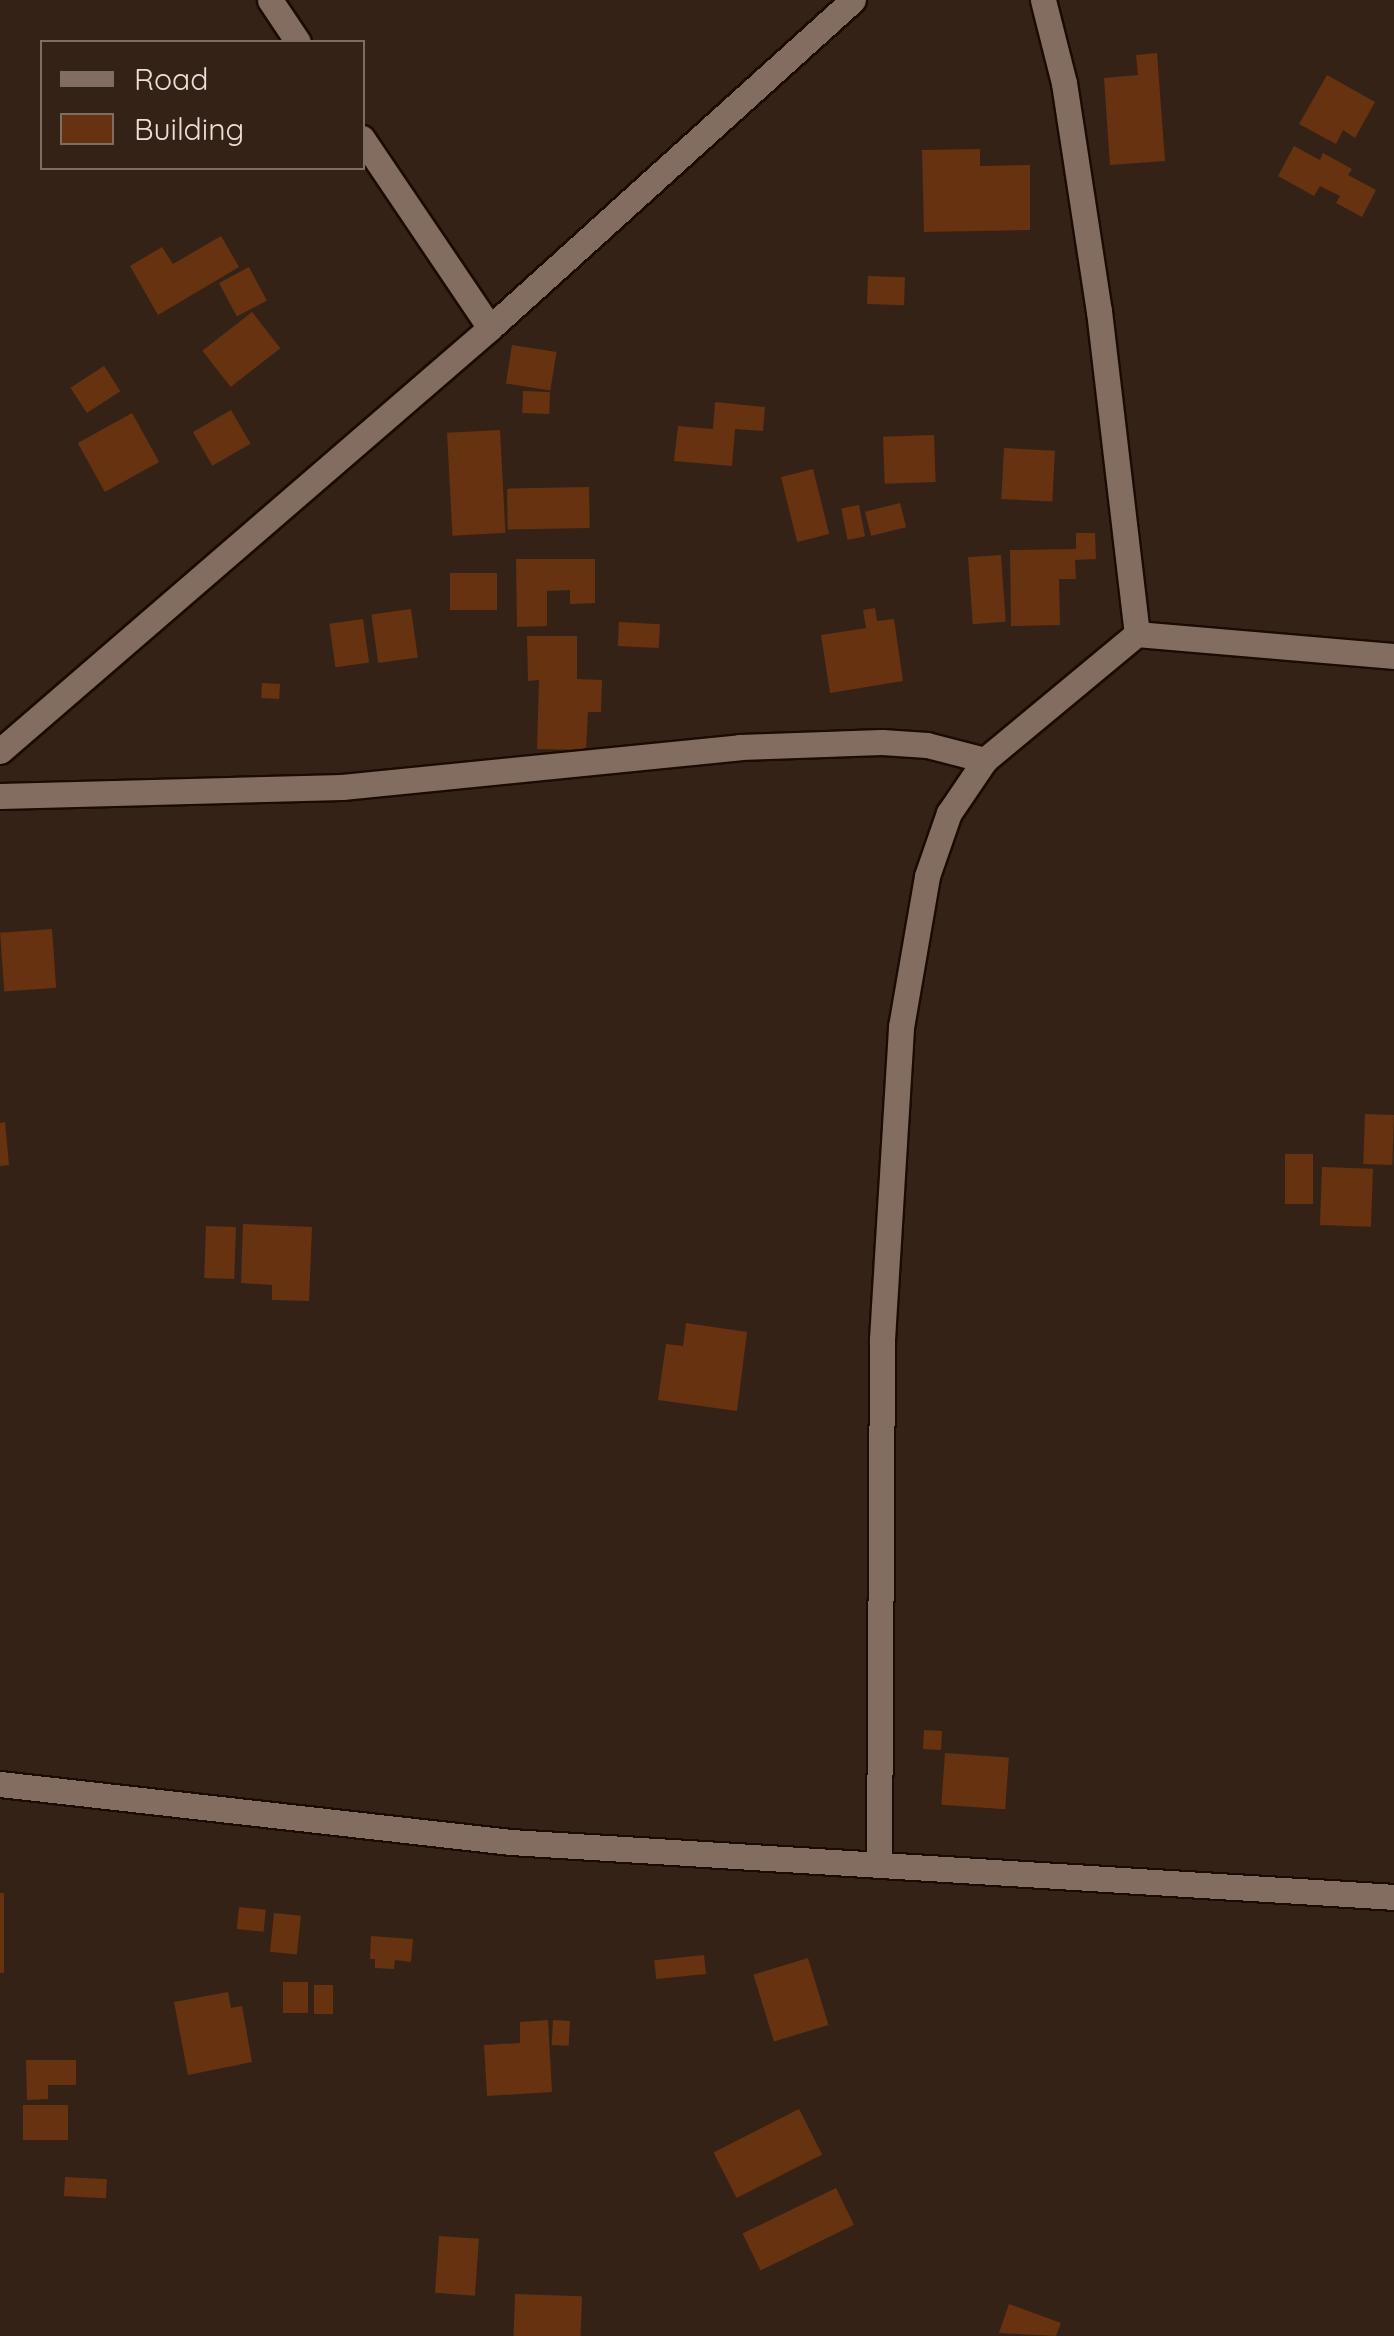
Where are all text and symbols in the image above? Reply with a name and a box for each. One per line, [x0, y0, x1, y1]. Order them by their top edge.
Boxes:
legend [40, 40, 365, 170]
text: Road [134, 60, 208, 98]
text: Building [134, 110, 244, 148]

